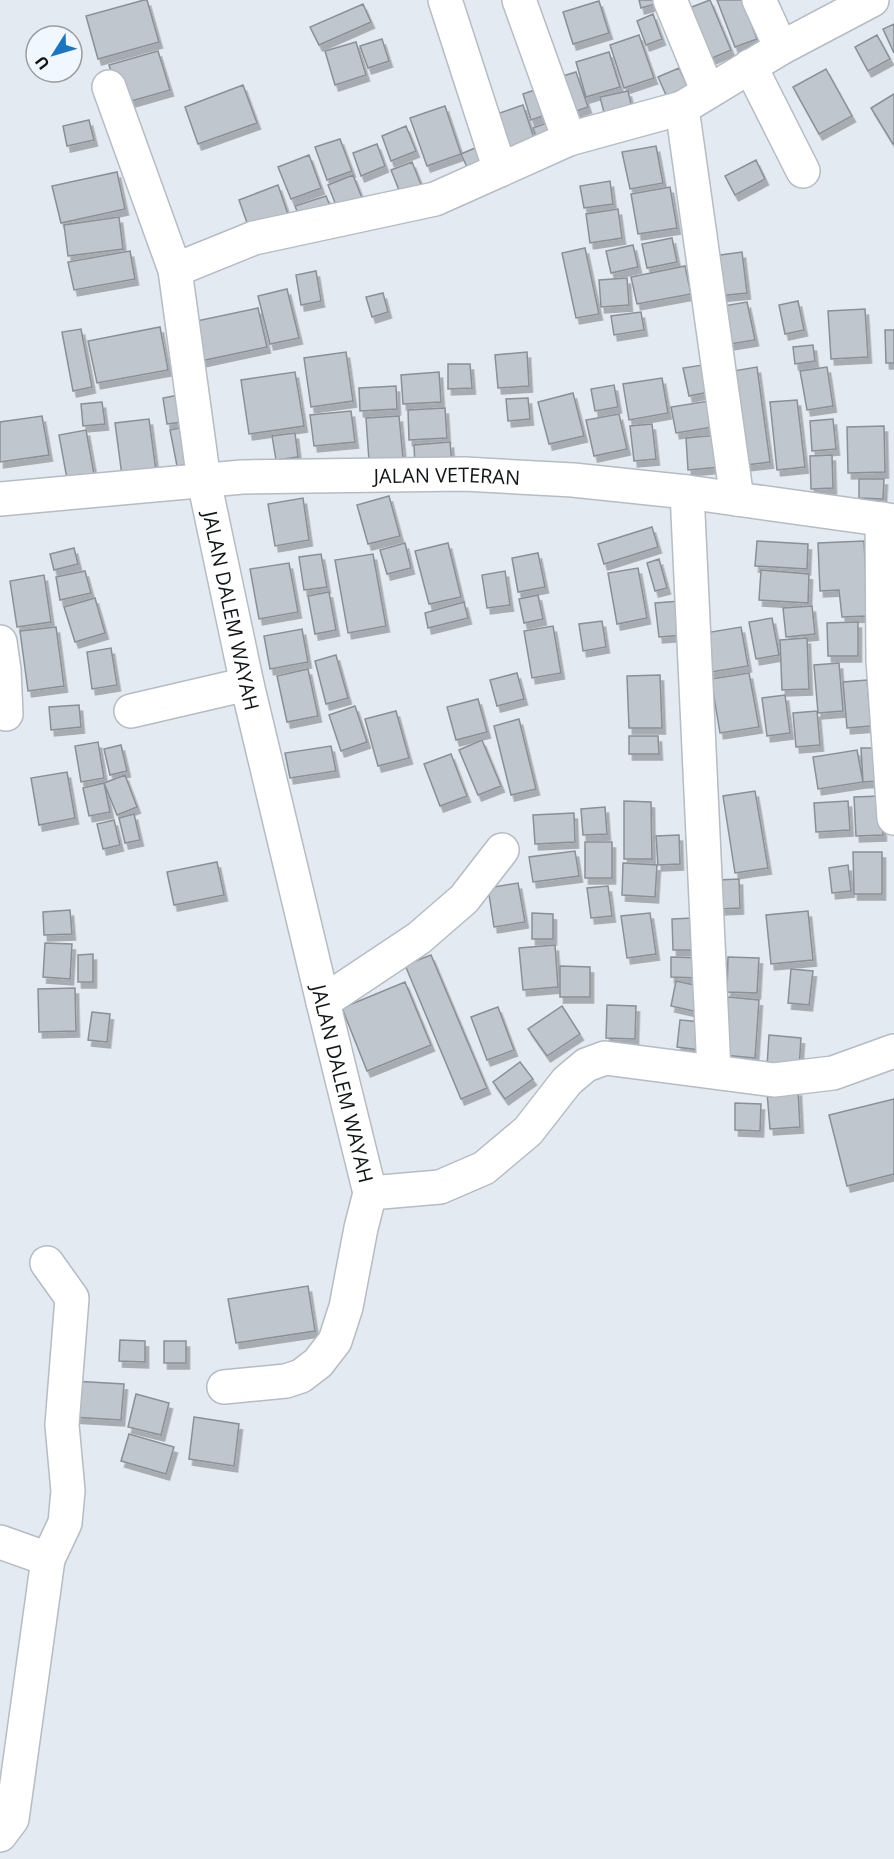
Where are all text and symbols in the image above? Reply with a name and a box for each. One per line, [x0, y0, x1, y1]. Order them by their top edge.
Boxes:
north arrow [24, 24, 84, 84]
text: U [30, 52, 54, 74]
street label: JALAN VETERAN [371, 460, 521, 491]
street label: JALAN DALEM WAYAH [197, 507, 266, 713]
street label: JALAN DALEM WAYAH [305, 980, 380, 1185]

